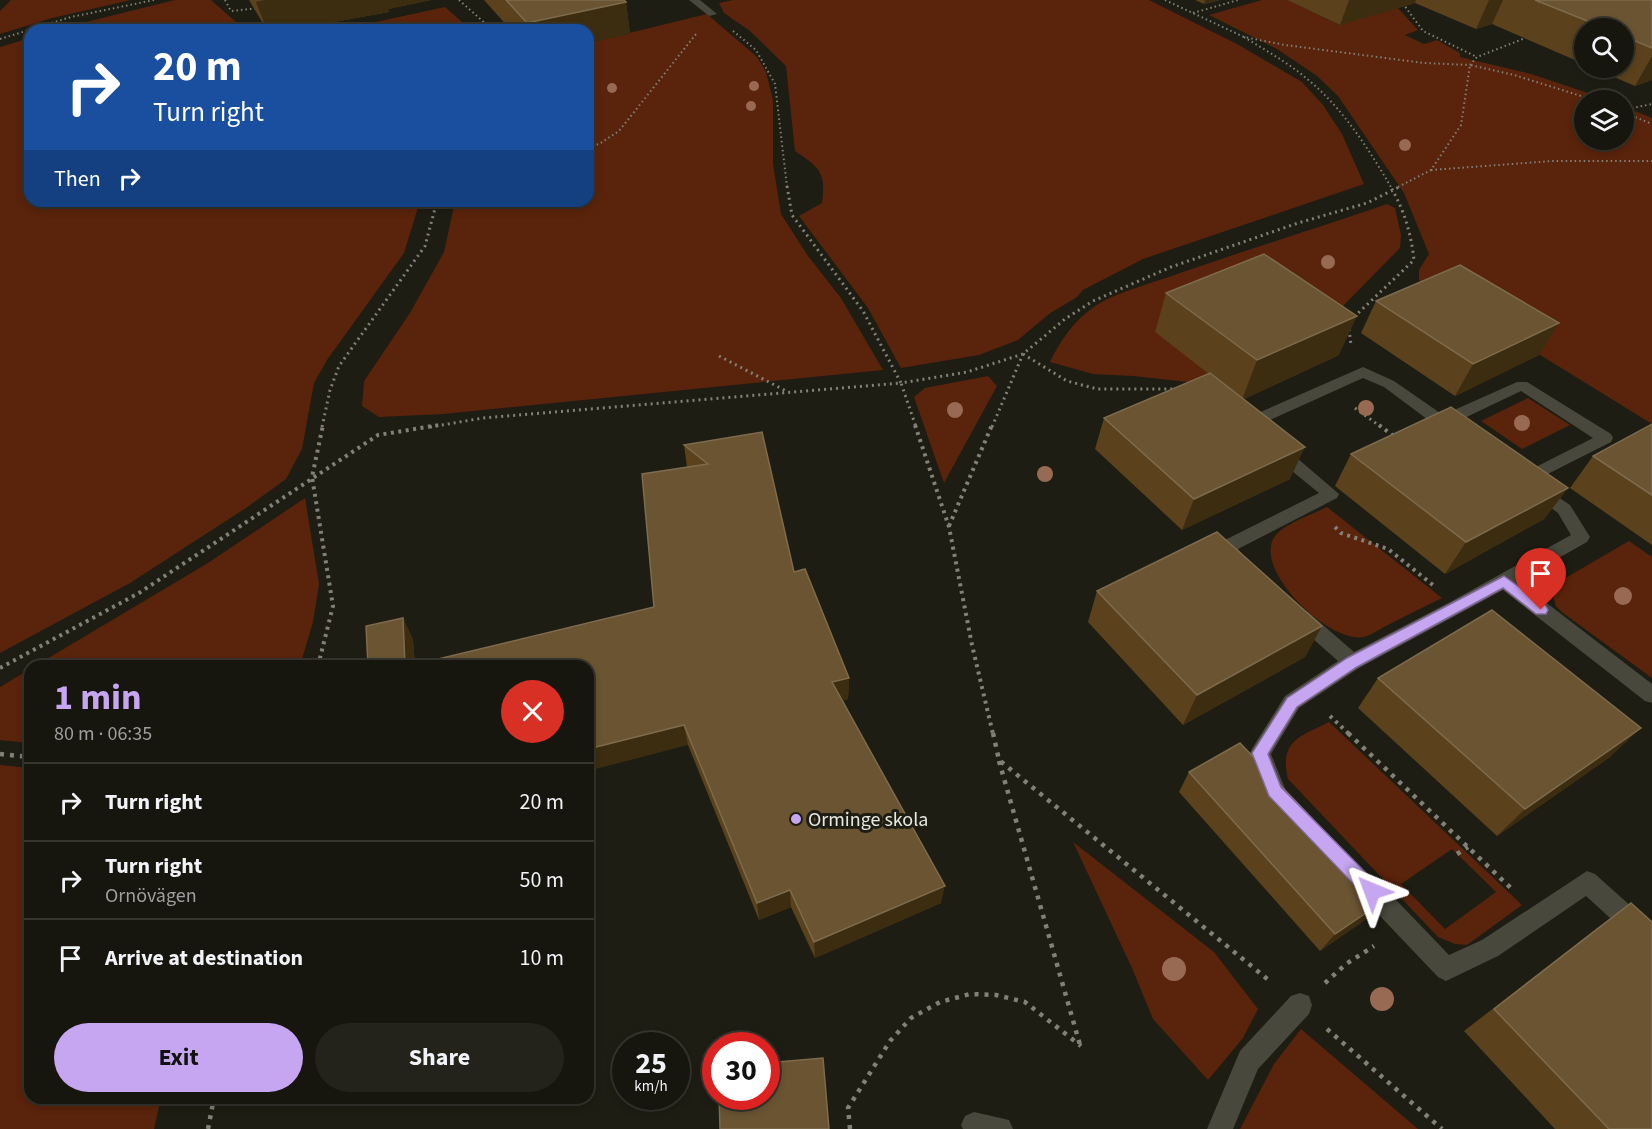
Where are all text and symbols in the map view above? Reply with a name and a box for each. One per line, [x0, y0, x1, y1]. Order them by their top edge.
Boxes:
map controls [1574, 18, 1634, 150]
button: search [1574, 18, 1634, 78]
text: 20 m [153, 37, 242, 97]
icon: right [54, 48, 132, 126]
button: layers [1574, 90, 1634, 150]
text: Turn right [153, 93, 264, 132]
icon: right [113, 162, 146, 195]
text: Then [54, 163, 101, 195]
pin [1515, 548, 1566, 610]
icon: arrive [1524, 557, 1557, 590]
text: 1 min [54, 672, 142, 723]
button: close [501, 680, 564, 743]
text: 80 m · 06:35 [54, 720, 152, 748]
icon: right [54, 786, 87, 819]
text: Turn right [105, 786, 202, 818]
text: 20 m [519, 786, 564, 818]
place label: Orminge skola [808, 806, 928, 834]
marker: Orminge skola [789, 812, 803, 826]
text: Turn right [105, 850, 202, 882]
position arrow [1340, 859, 1404, 923]
icon: right [54, 864, 87, 897]
text: 50 m [519, 864, 564, 896]
text: Ornövägen [105, 882, 197, 910]
icon: arrive [54, 942, 87, 975]
text: Arrive at destination [105, 942, 303, 974]
text: 10 m [519, 942, 564, 974]
button: Exit [54, 1023, 303, 1092]
button: Share [315, 1023, 564, 1092]
speed limit sign: 30 [702, 1032, 780, 1110]
text: 25 [635, 1042, 667, 1085]
text: km/h [634, 1076, 668, 1097]

